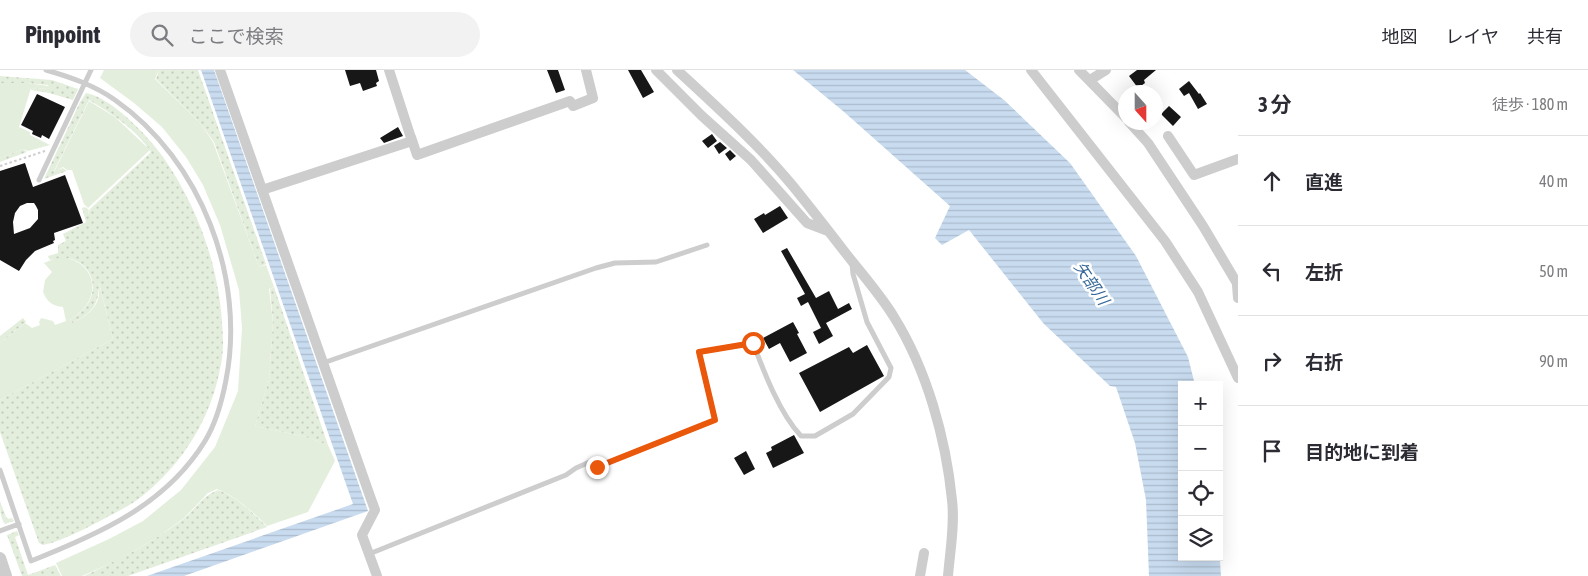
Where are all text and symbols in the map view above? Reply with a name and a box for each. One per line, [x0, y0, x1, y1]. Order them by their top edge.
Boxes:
search box [130, 12, 480, 57]
text: Pinpoint [25, 21, 100, 48]
icon: search [148, 21, 176, 49]
text: ここで検索 [188, 25, 283, 47]
text: 地図 [1382, 26, 1418, 47]
text: レイヤ [1446, 26, 1499, 47]
text: 共有 [1527, 26, 1563, 47]
north arrow [1118, 85, 1163, 130]
text: 3 分 [1258, 92, 1292, 116]
text: 徒歩 · 180 m [1492, 95, 1568, 113]
icon: ahead [1258, 167, 1286, 195]
text: 直進 [1305, 171, 1343, 193]
text: 40 m [1539, 172, 1568, 190]
icon: left [1258, 257, 1286, 285]
water label: 矢部川 [1071, 258, 1114, 310]
text: 左折 [1305, 261, 1343, 283]
text: 50 m [1539, 262, 1568, 280]
route start [742, 332, 765, 355]
icon: right [1258, 347, 1286, 375]
text: 右折 [1305, 351, 1343, 373]
text: 90 m [1539, 352, 1568, 370]
map controls [1178, 381, 1223, 561]
button: + [1178, 381, 1223, 426]
button: − [1178, 426, 1223, 471]
icon: arrive [1258, 437, 1286, 465]
text: 目的地に到着 [1305, 441, 1419, 463]
route end [586, 456, 609, 479]
button: locate [1178, 471, 1223, 516]
button: layers [1178, 516, 1223, 561]

